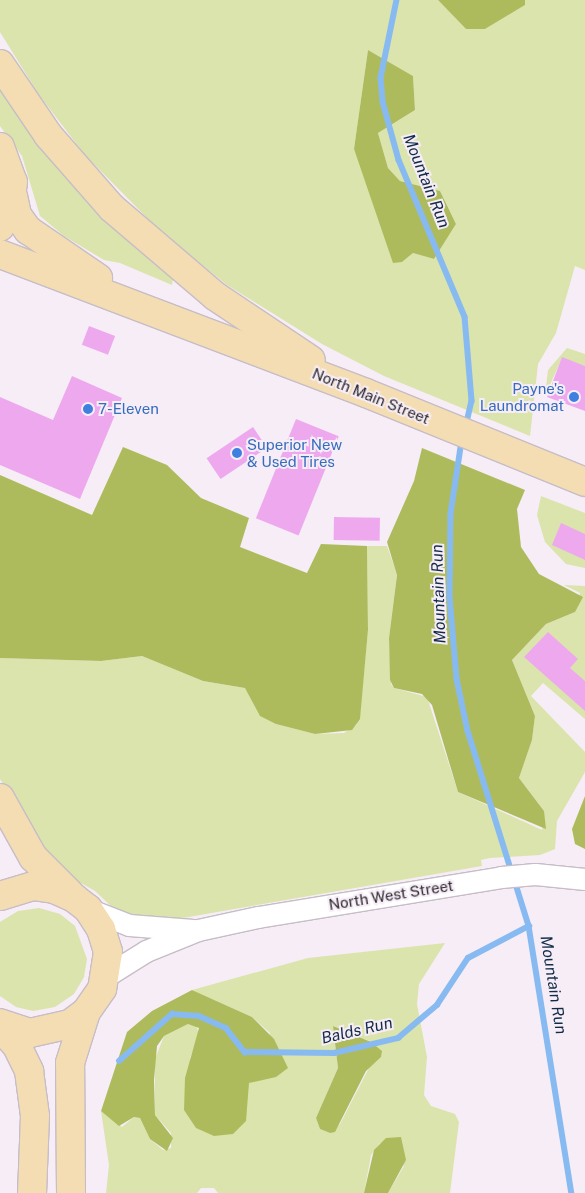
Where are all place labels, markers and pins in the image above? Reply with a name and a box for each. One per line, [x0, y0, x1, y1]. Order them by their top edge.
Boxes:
place label: Payne's Laundromat [480, 379, 564, 414]
marker: Payne's Laundromat [568, 391, 580, 403]
place label: 7-Eleven [98, 400, 159, 418]
marker: 7-Eleven [82, 403, 94, 415]
place label: Superior New & Used Tires [247, 435, 342, 470]
marker: Superior New & Used Tires [231, 447, 243, 459]

